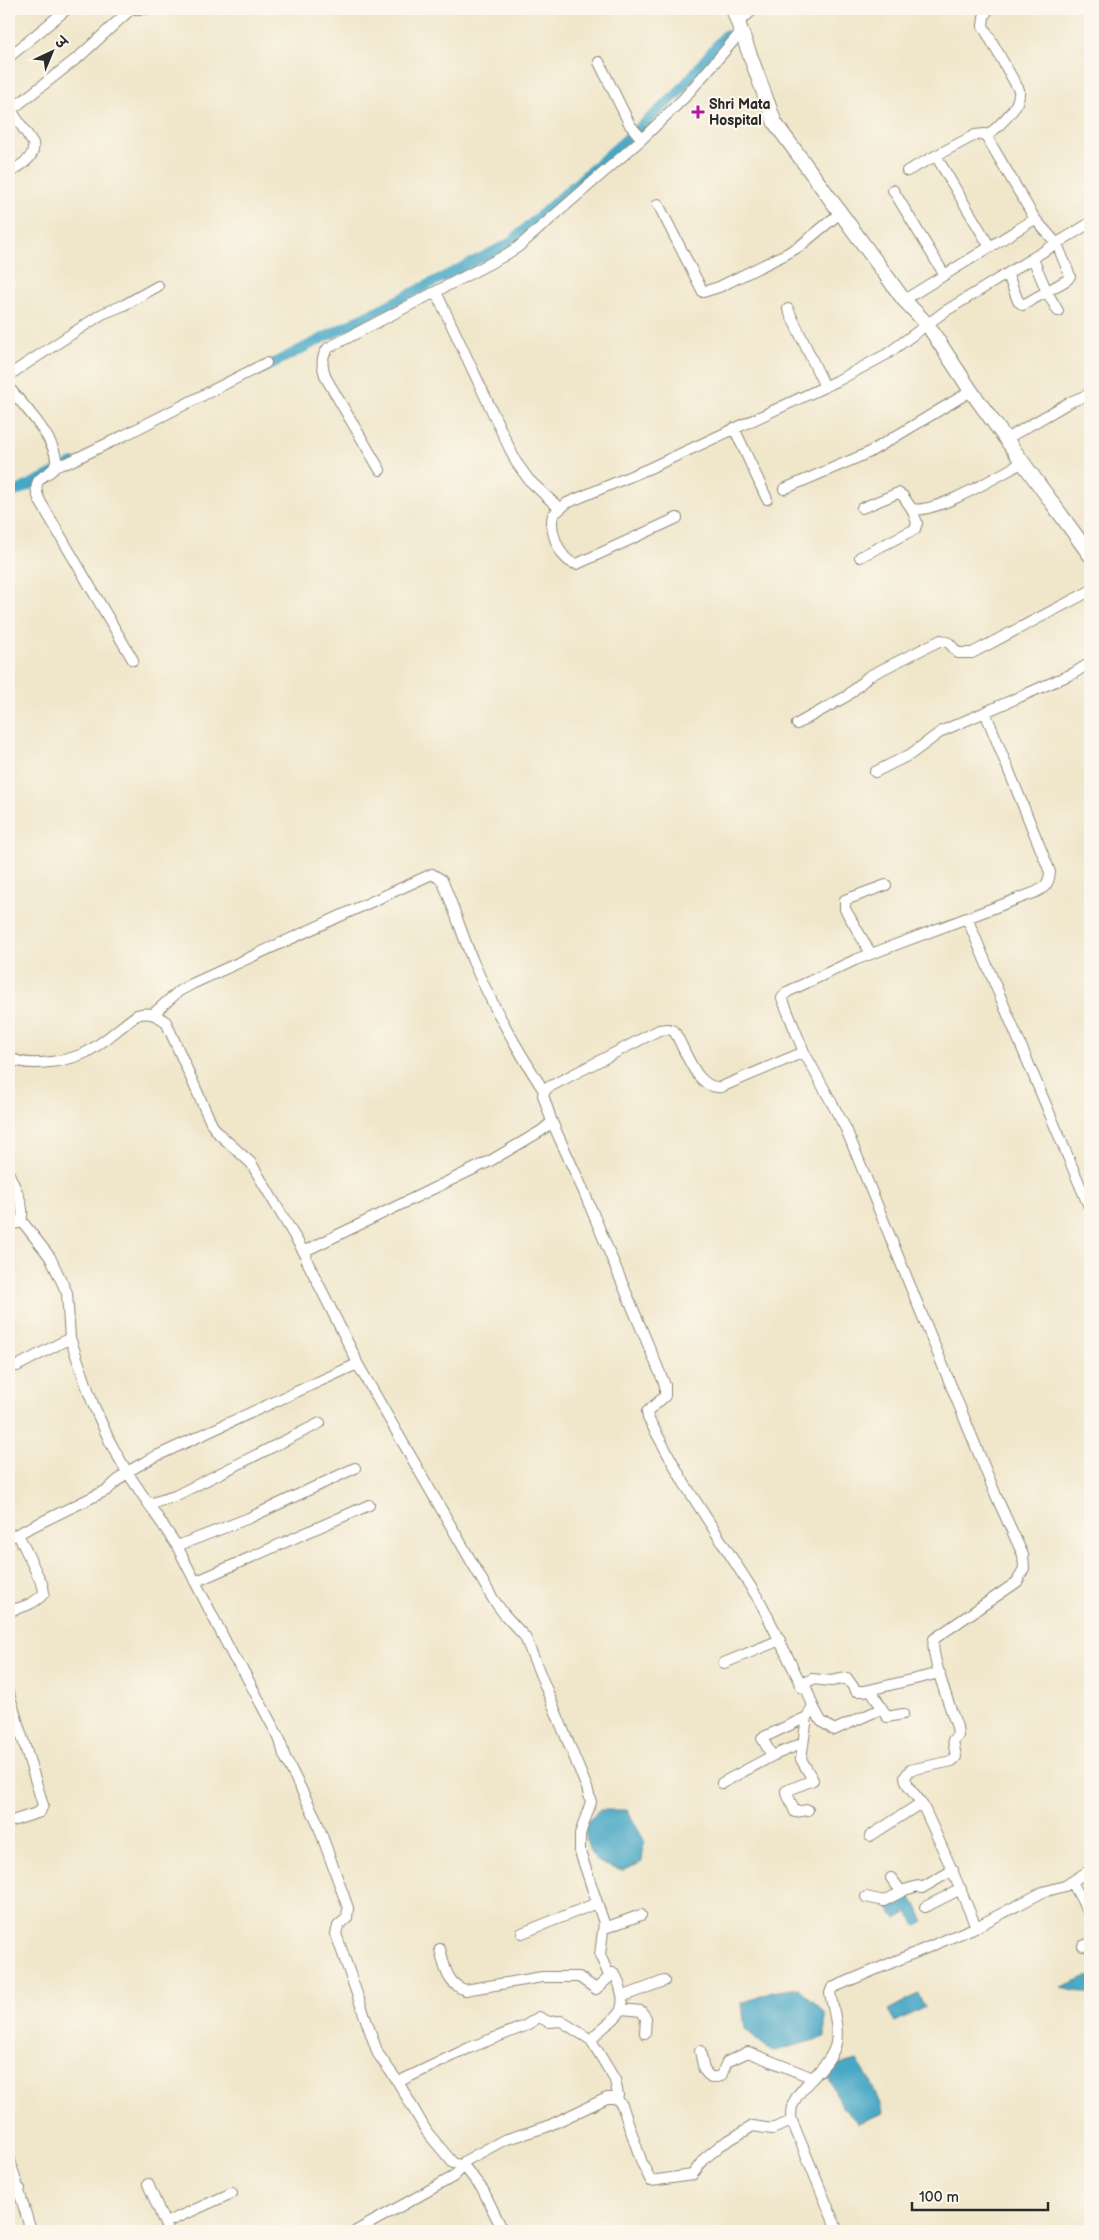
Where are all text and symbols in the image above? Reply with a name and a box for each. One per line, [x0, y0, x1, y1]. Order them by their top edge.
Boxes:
north arrow [28, 28, 78, 78]
text: उ [50, 32, 71, 54]
place label: Shri Mata Hospital [709, 96, 771, 129]
marker: Shri Mata Hospital [691, 105, 705, 119]
scale bar [912, 2180, 1048, 2212]
text: 100 m [919, 2188, 959, 2207]

